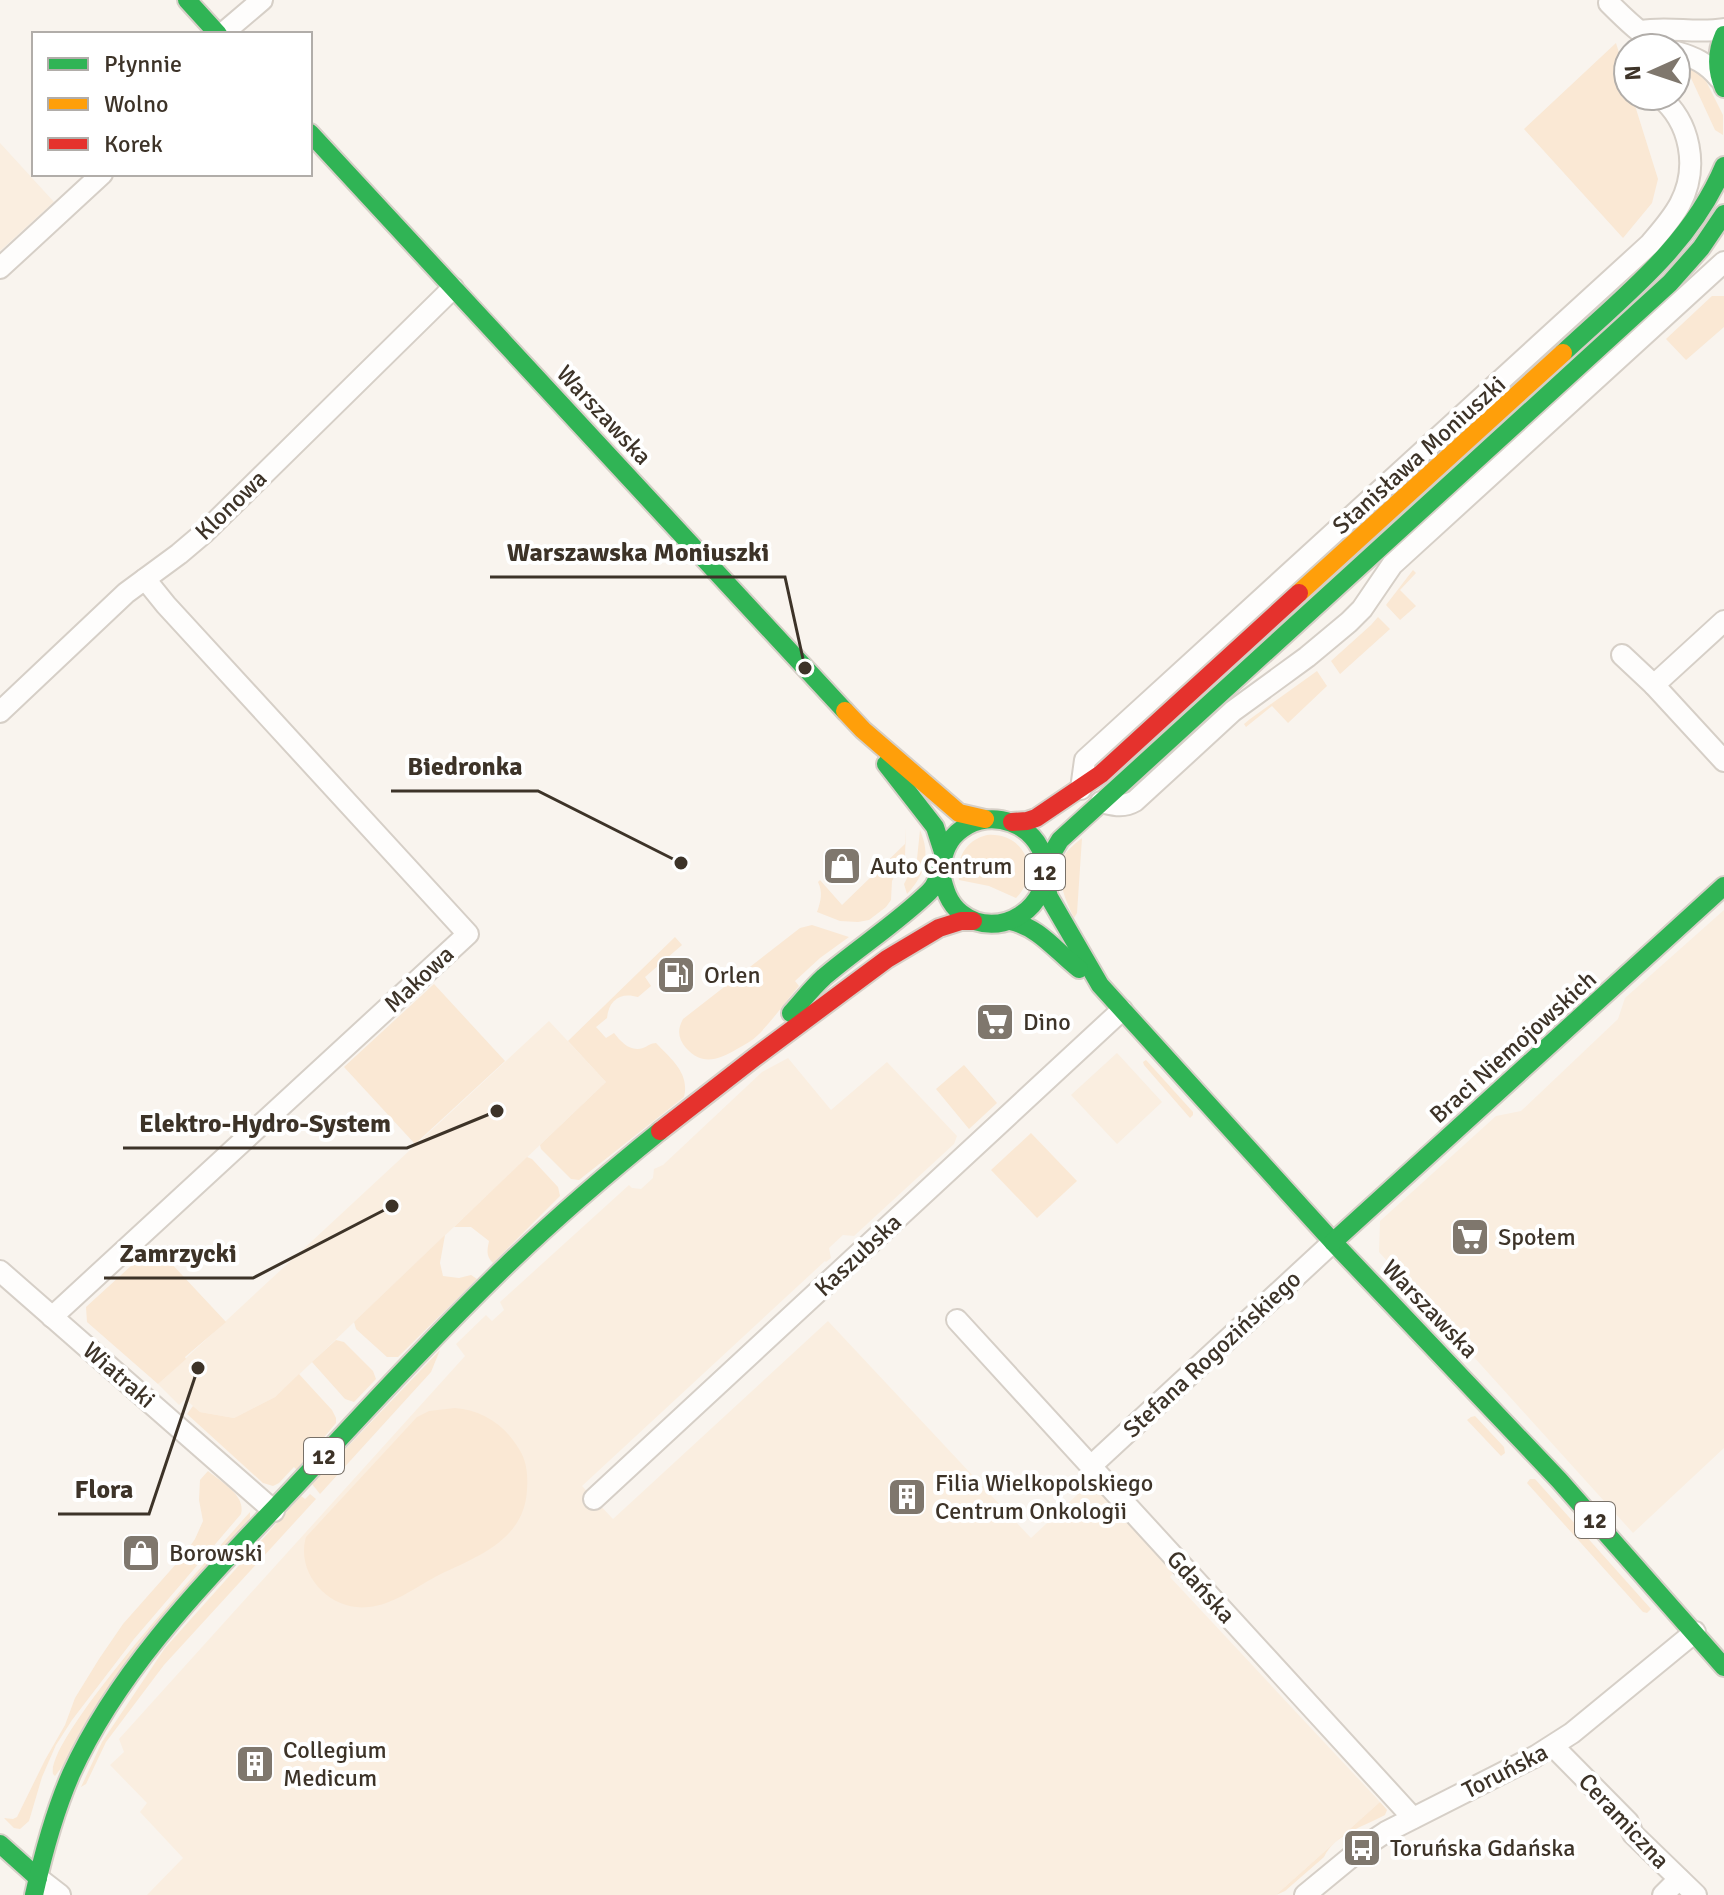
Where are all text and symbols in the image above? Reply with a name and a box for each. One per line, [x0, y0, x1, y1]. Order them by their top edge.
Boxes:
legend [32, 32, 312, 176]
north arrow [1612, 32, 1692, 112]
text: Płynnie [104, 49, 182, 79]
text: N [1619, 65, 1646, 81]
text: Wolno [104, 89, 169, 119]
text: Korek [104, 129, 163, 159]
street label: Warszawska [550, 359, 658, 471]
street label: Stanisława Moniuszki [1326, 369, 1512, 541]
street label: Klonowa [189, 464, 273, 546]
callout: Warszawska Moniuszki [490, 527, 785, 577]
text: Warszawska Moniuszki [507, 537, 769, 569]
callout: Biedronka [391, 741, 538, 791]
text: Biedronka [407, 751, 523, 783]
shop icon: Auto Centrum [821, 845, 863, 887]
place label: Auto Centrum [870, 851, 1012, 881]
road number: 12 [1025, 854, 1065, 890]
street label: Makowa [378, 939, 460, 1019]
fuel station icon: Orlen [655, 954, 697, 996]
place label: Orlen [704, 960, 761, 990]
street label: Braci Niemojowskich [1423, 964, 1603, 1130]
supermarket icon: Dino [974, 1001, 1016, 1043]
place label: Dino [1023, 1007, 1071, 1037]
callout: Elektro-Hydro-System [123, 1098, 407, 1148]
text: Elektro-Hydro-System [139, 1108, 391, 1140]
street label: Kaszubska [808, 1207, 908, 1303]
supermarket icon: Społem [1449, 1216, 1491, 1258]
place label: Społem [1498, 1222, 1576, 1252]
callout: Zamrzycki [104, 1228, 253, 1278]
text: Zamrzycki [119, 1238, 237, 1270]
street label: Warszawska [1376, 1253, 1484, 1365]
street label: Stefana Rogozińskiego [1117, 1264, 1307, 1444]
street label: Wiatraki [77, 1335, 161, 1415]
road number: 12 [304, 1438, 344, 1474]
callout: Flora [58, 1464, 149, 1514]
place label: Filia Wielkopolskiego Centrum Onkologii [935, 1468, 1153, 1526]
text: Flora [75, 1474, 133, 1506]
building icon: Filia Wielkopolskiego Centrum Onkologii [886, 1476, 928, 1518]
road number: 12 [1575, 1502, 1615, 1538]
shop icon: Borowski [120, 1532, 162, 1574]
place label: Borowski [169, 1538, 263, 1568]
street label: Gdańska [1160, 1544, 1242, 1630]
place label: Collegium Medicum [283, 1735, 387, 1793]
street label: Toruńska [1457, 1737, 1553, 1805]
building icon: Collegium Medicum [234, 1743, 276, 1785]
street label: Ceramiczna [1572, 1767, 1676, 1875]
bus stop icon: Toruńska Gdańska [1341, 1827, 1383, 1869]
place label: Toruńska Gdańska [1390, 1833, 1575, 1863]

